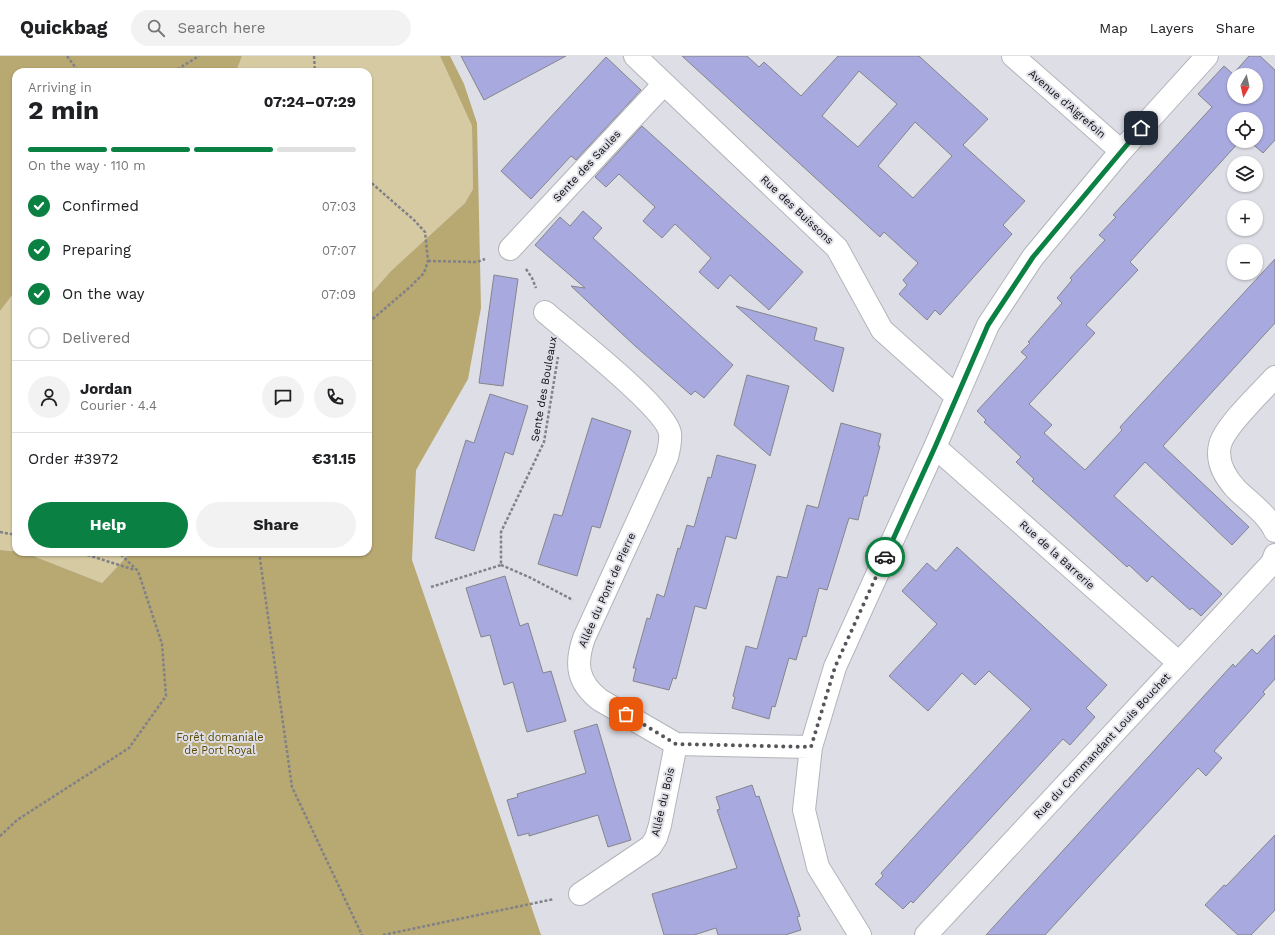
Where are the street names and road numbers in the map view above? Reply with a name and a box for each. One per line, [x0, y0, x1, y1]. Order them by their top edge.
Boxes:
street label: Avenue d'Aigrefoin [1026, 67, 1108, 141]
street label: Sente des Saules [551, 127, 624, 204]
street label: Rue des Buissons [758, 173, 836, 247]
street label: Sente des Bouleaux [528, 335, 560, 443]
street label: Rue de la Barrerie [1017, 518, 1097, 592]
street label: Allée du Pont de Pierre [576, 531, 638, 649]
street label: Rue du Commandant Louis Bouchet [1031, 670, 1173, 822]
street label: Allée du Bois [649, 766, 677, 838]

